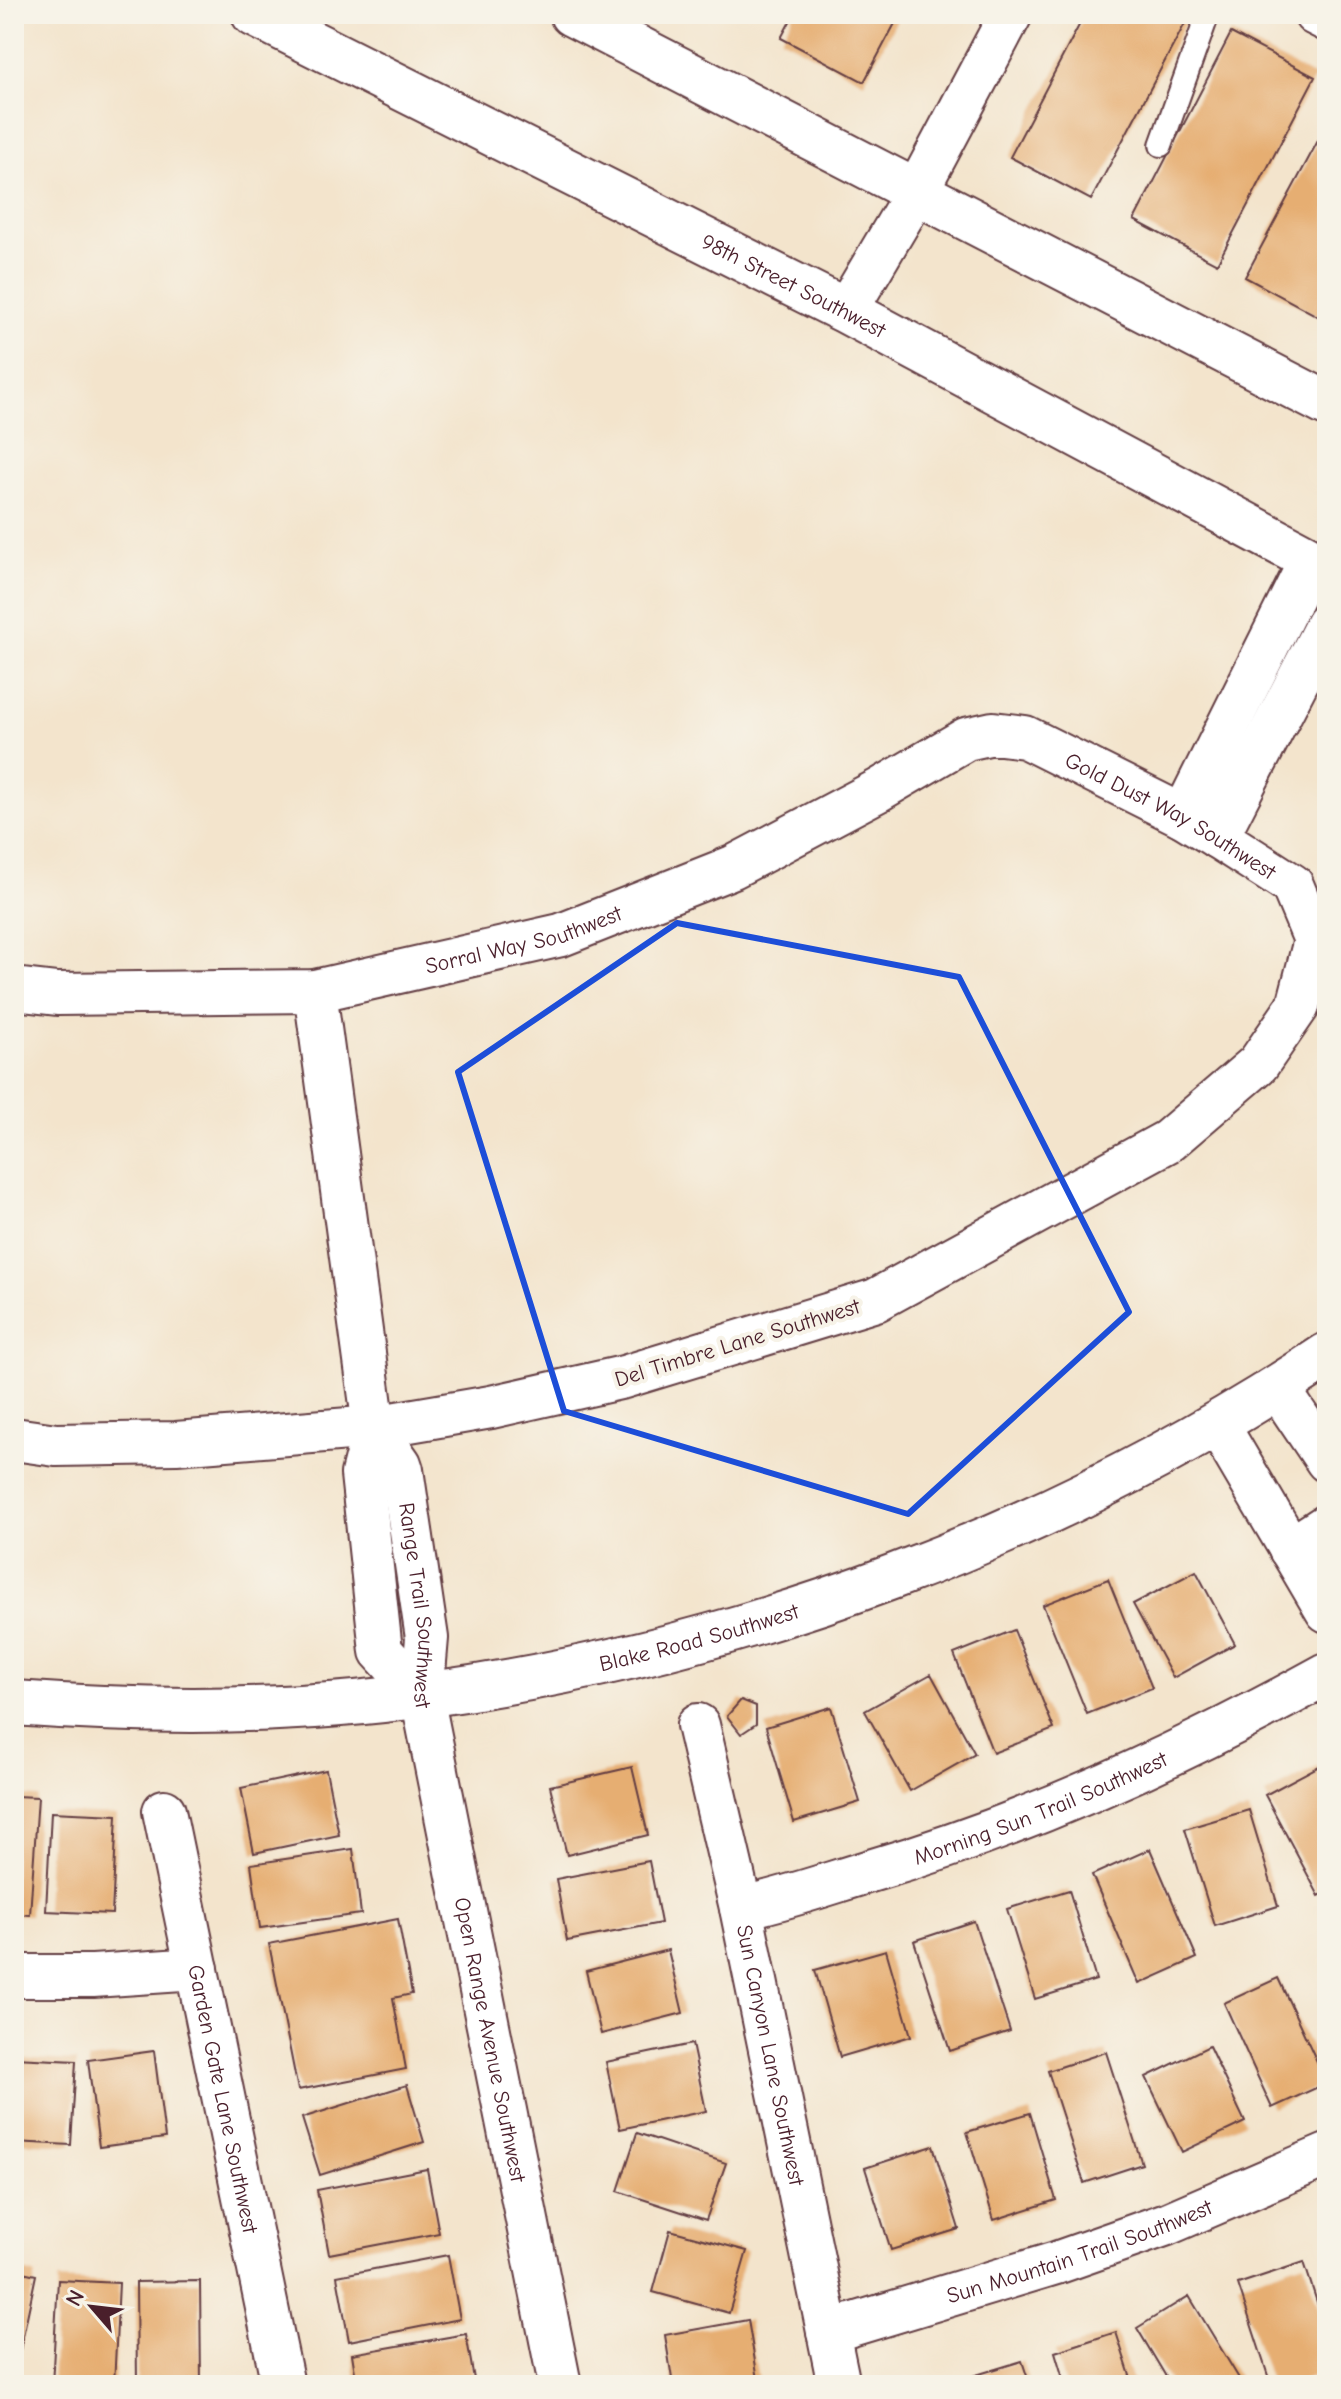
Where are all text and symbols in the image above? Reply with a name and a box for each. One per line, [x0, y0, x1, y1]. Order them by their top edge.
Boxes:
street label: 98th Street Southwest [697, 229, 891, 344]
street label: Gold Dust Way Southwest [1061, 747, 1281, 886]
street label: Sorral Way Southwest [423, 900, 626, 980]
street label: Del Timbre Lane Southwest [612, 1293, 864, 1393]
street label: Range Trail Southwest [393, 1501, 439, 1711]
street label: Blake Road Southwest [597, 1598, 803, 1677]
street label: Morning Sun Trail Southwest [911, 1746, 1172, 1871]
street label: Open Range Avenue Southwest [449, 1895, 531, 2185]
street label: Sun Canyon Lane Southwest [731, 1922, 810, 2189]
street label: Garden Gate Lane Southwest [182, 1963, 263, 2236]
street label: Sun Mountain Trail Southwest [944, 2194, 1217, 2309]
north arrow [52, 2267, 132, 2347]
text: N [60, 2286, 90, 2311]

